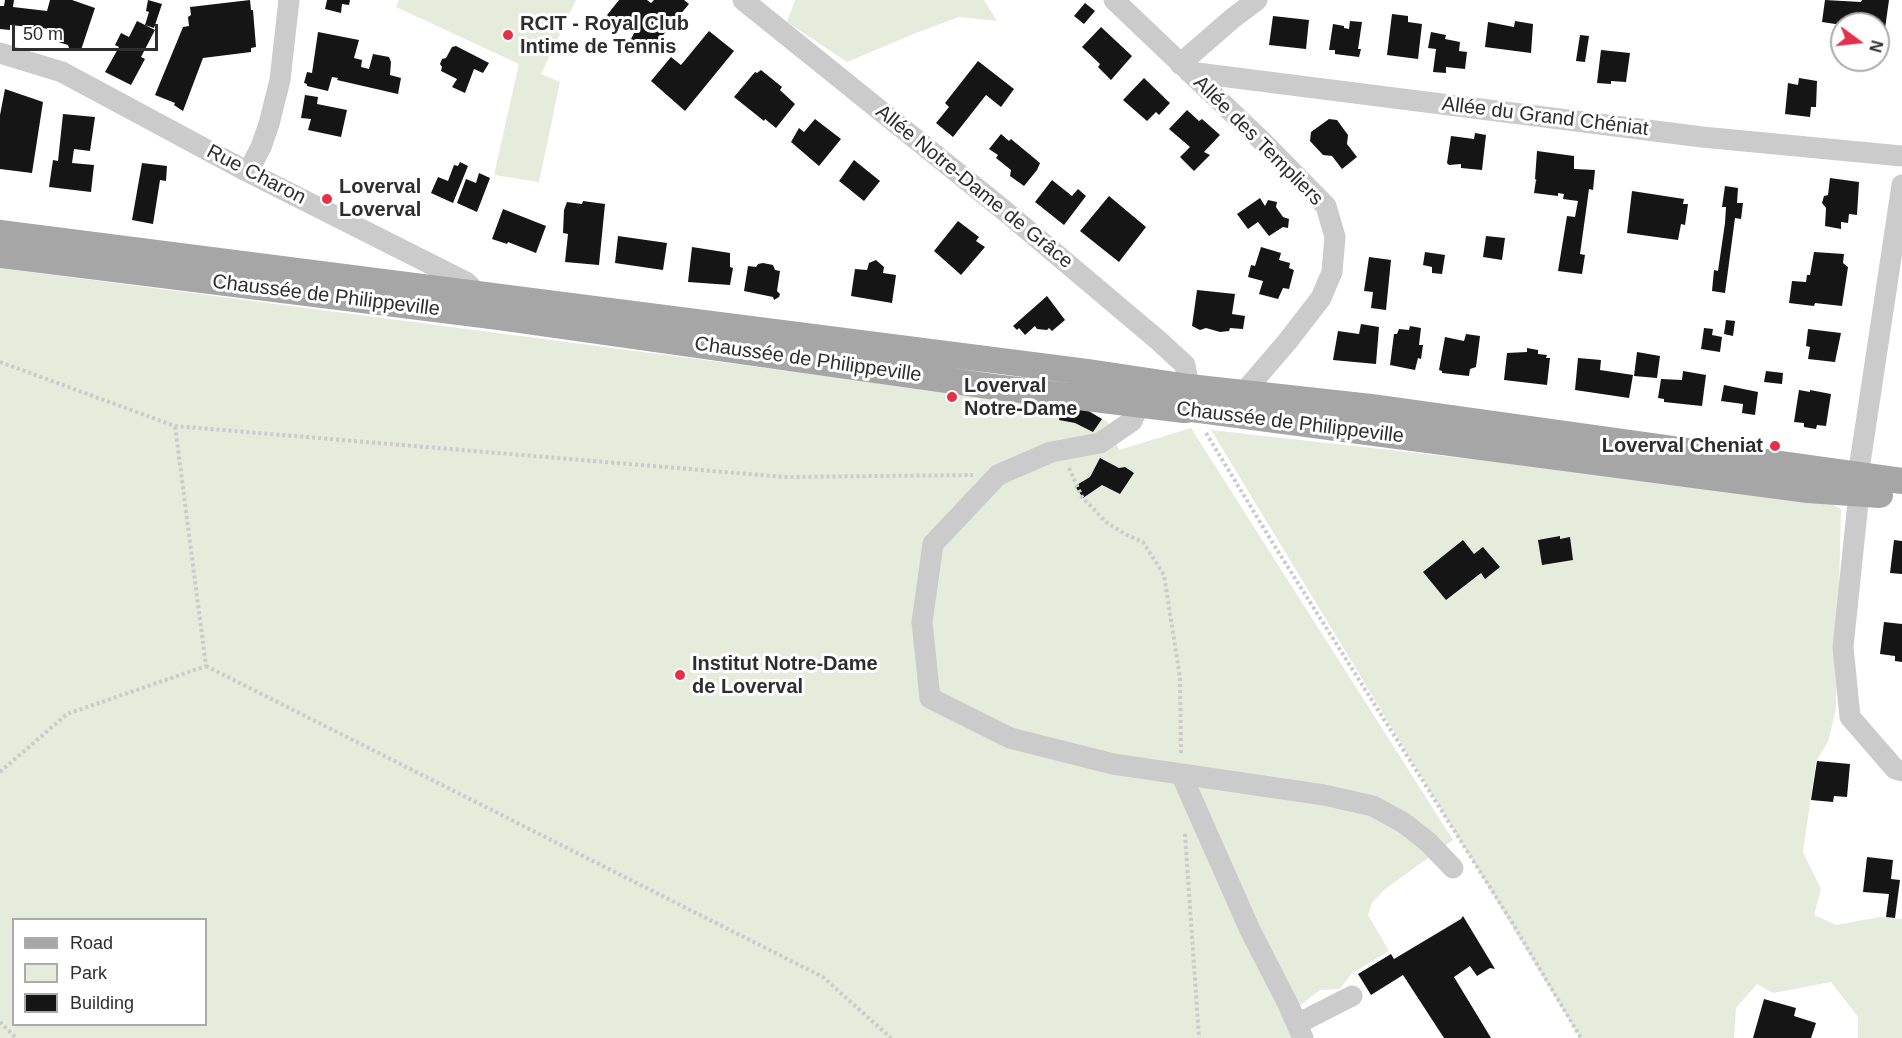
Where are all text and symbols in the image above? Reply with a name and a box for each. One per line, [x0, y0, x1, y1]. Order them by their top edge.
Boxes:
scale bar [15, 12, 160, 50]
place label: RCIT - Royal Club Intime de Tennis [520, 12, 689, 59]
north arrow [1830, 12, 1890, 72]
text: 50 m [23, 24, 63, 44]
marker: RCIT - Royal Club Intime de Tennis [501, 28, 515, 42]
text: N [1866, 38, 1886, 54]
street label: Allée des Templiers [1188, 71, 1328, 211]
street label: Allée du Grand Chéniat [1440, 92, 1650, 142]
street label: Allée Notre-Dame de Grâce [871, 100, 1077, 274]
street label: Rue Charon [203, 140, 309, 210]
place label: Loverval Loverval [339, 175, 421, 222]
marker: Loverval Loverval [320, 192, 334, 206]
street label: Chaussée de Philippeville [211, 270, 441, 322]
street label: Chaussée de Philippeville [693, 332, 923, 388]
place label: Loverval Notre-Dame [964, 374, 1077, 421]
marker: Loverval Notre-Dame [945, 390, 959, 404]
street label: Chaussée de Philippeville [1175, 397, 1405, 449]
place label: Loverval Cheniat [1602, 434, 1763, 458]
marker: Loverval Cheniat [1768, 439, 1782, 453]
place label: Institut Notre-Dame de Loverval [692, 652, 878, 699]
marker: Institut Notre-Dame de Loverval [673, 668, 687, 682]
legend [12, 918, 207, 1026]
text: Road [70, 933, 113, 953]
text: Park [70, 963, 107, 983]
text: Building [70, 993, 134, 1013]

